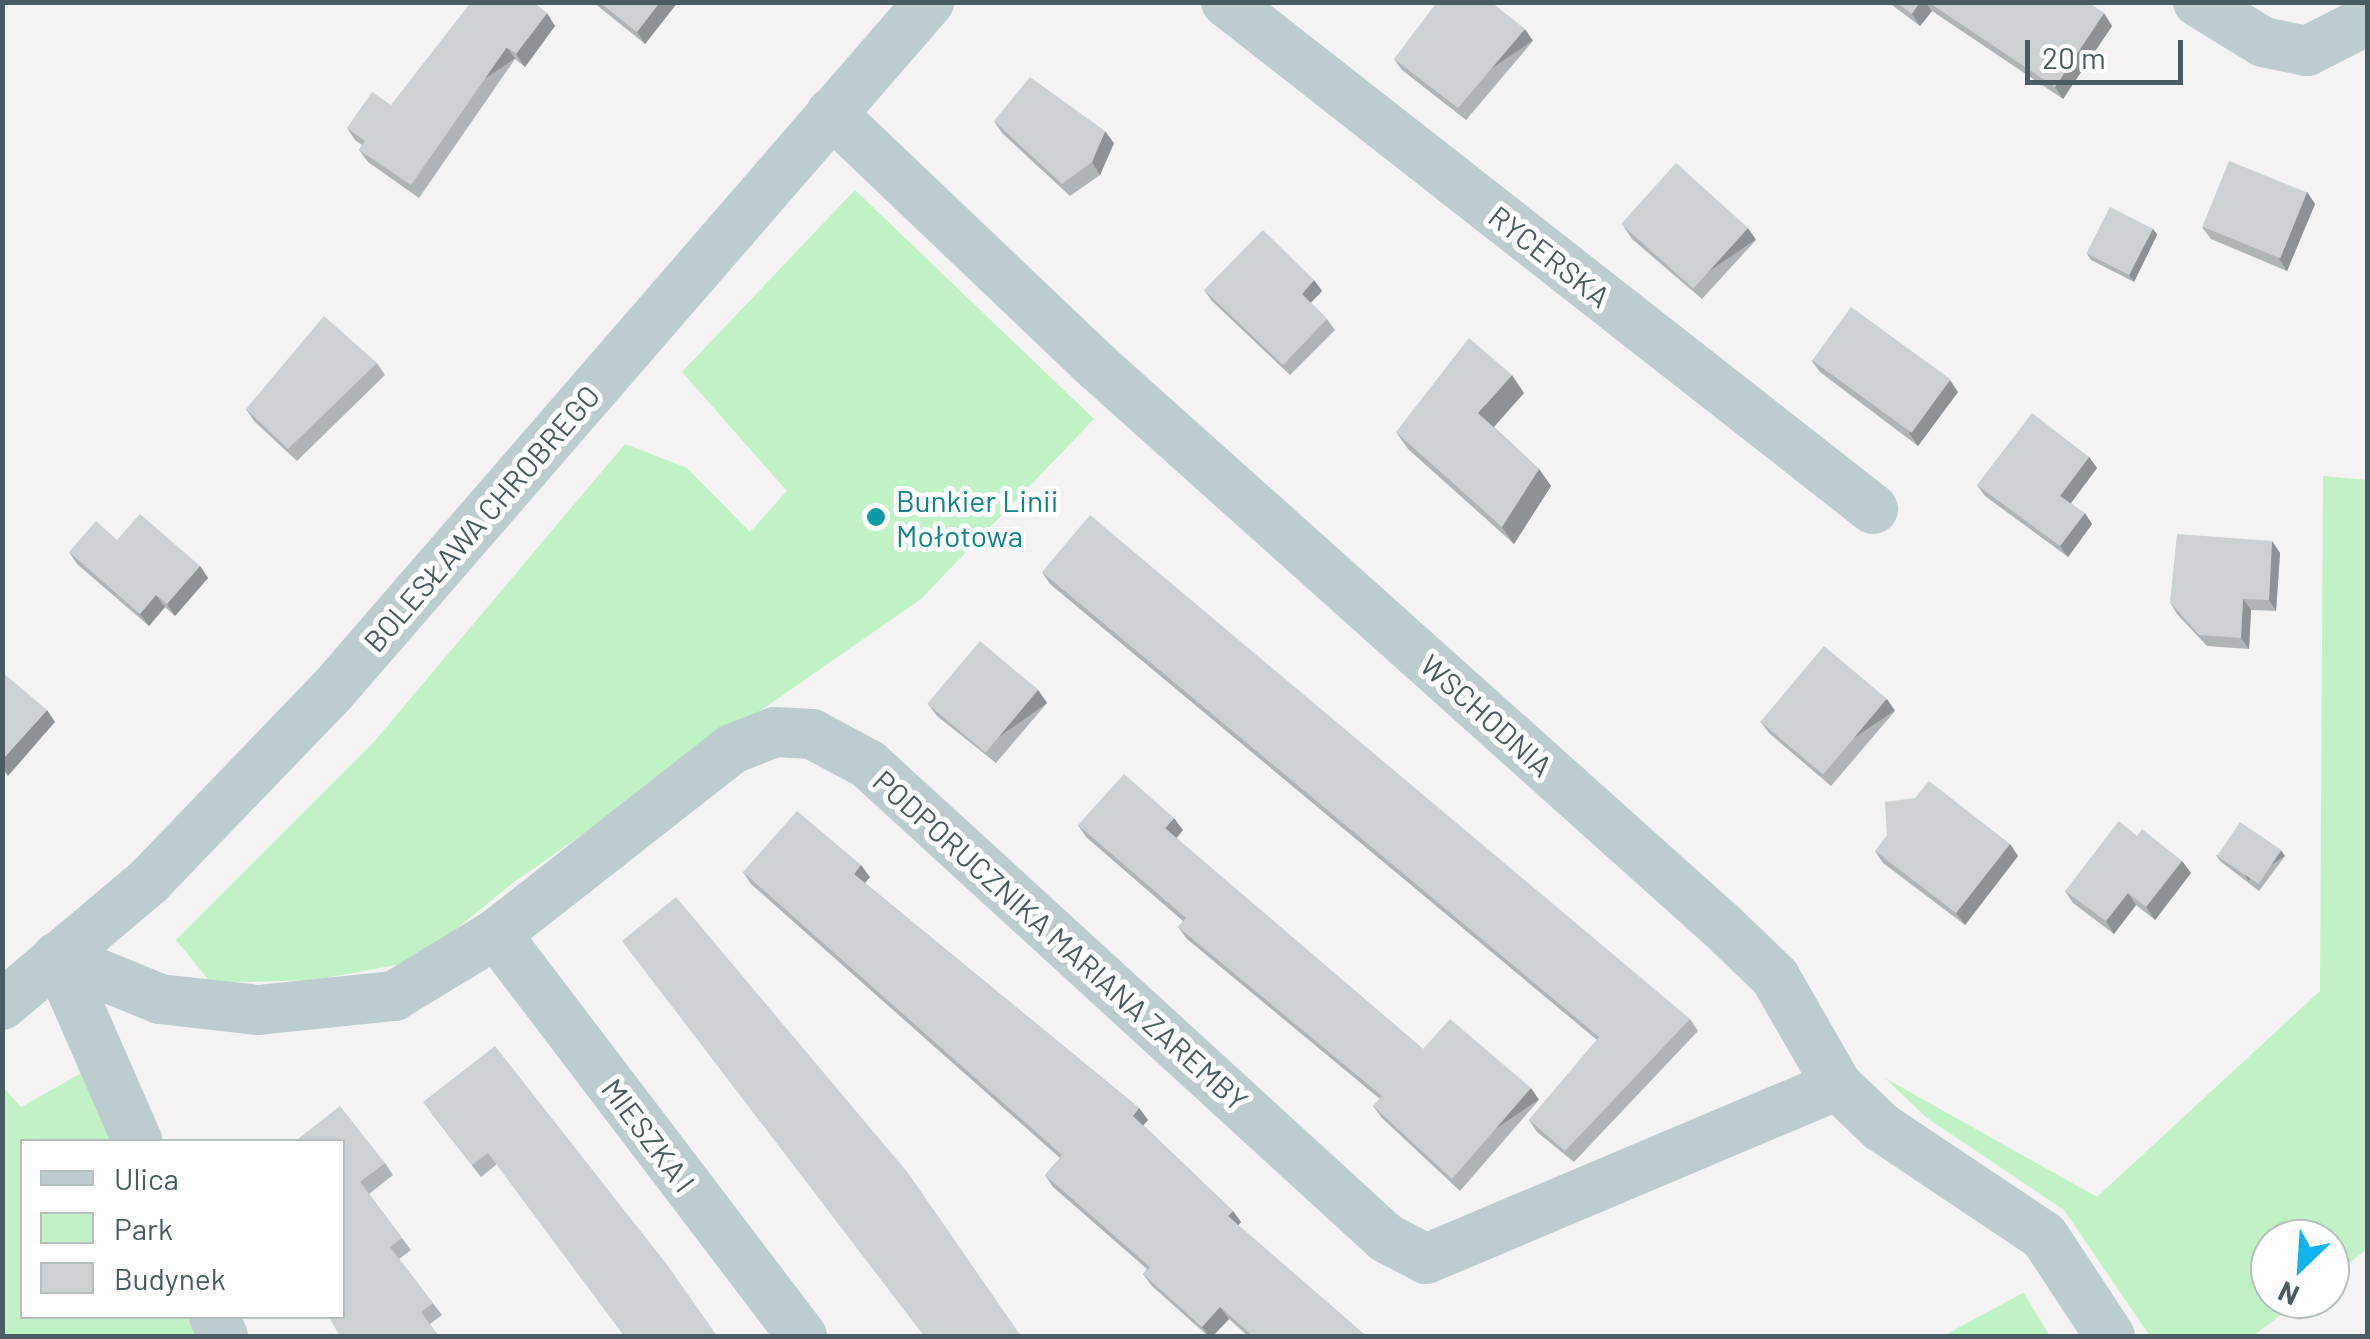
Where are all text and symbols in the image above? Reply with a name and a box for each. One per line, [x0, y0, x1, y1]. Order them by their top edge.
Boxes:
scale bar [2030, 20, 2188, 82]
text: 20 m [2042, 39, 2106, 75]
street label: RYCERSKA [1482, 198, 1618, 314]
street label: BOLESŁAWA CHROBREGO [356, 377, 606, 659]
place label: Bunkier Linii Mołotowa [896, 482, 1058, 552]
marker: Bunkier Linii Mołotowa [865, 506, 887, 528]
street label: WSCHODNIA [1414, 646, 1560, 784]
street label: PODPORUCZNIKA MARIANA ZAREMBY [866, 762, 1256, 1118]
street label: MIESZKA I [595, 1071, 703, 1199]
legend [20, 1139, 345, 1319]
text: Ulica [114, 1160, 179, 1196]
text: Park [114, 1210, 173, 1246]
north arrow [2250, 1219, 2350, 1319]
text: Budynek [114, 1260, 226, 1296]
text: N [2273, 1275, 2304, 1314]

